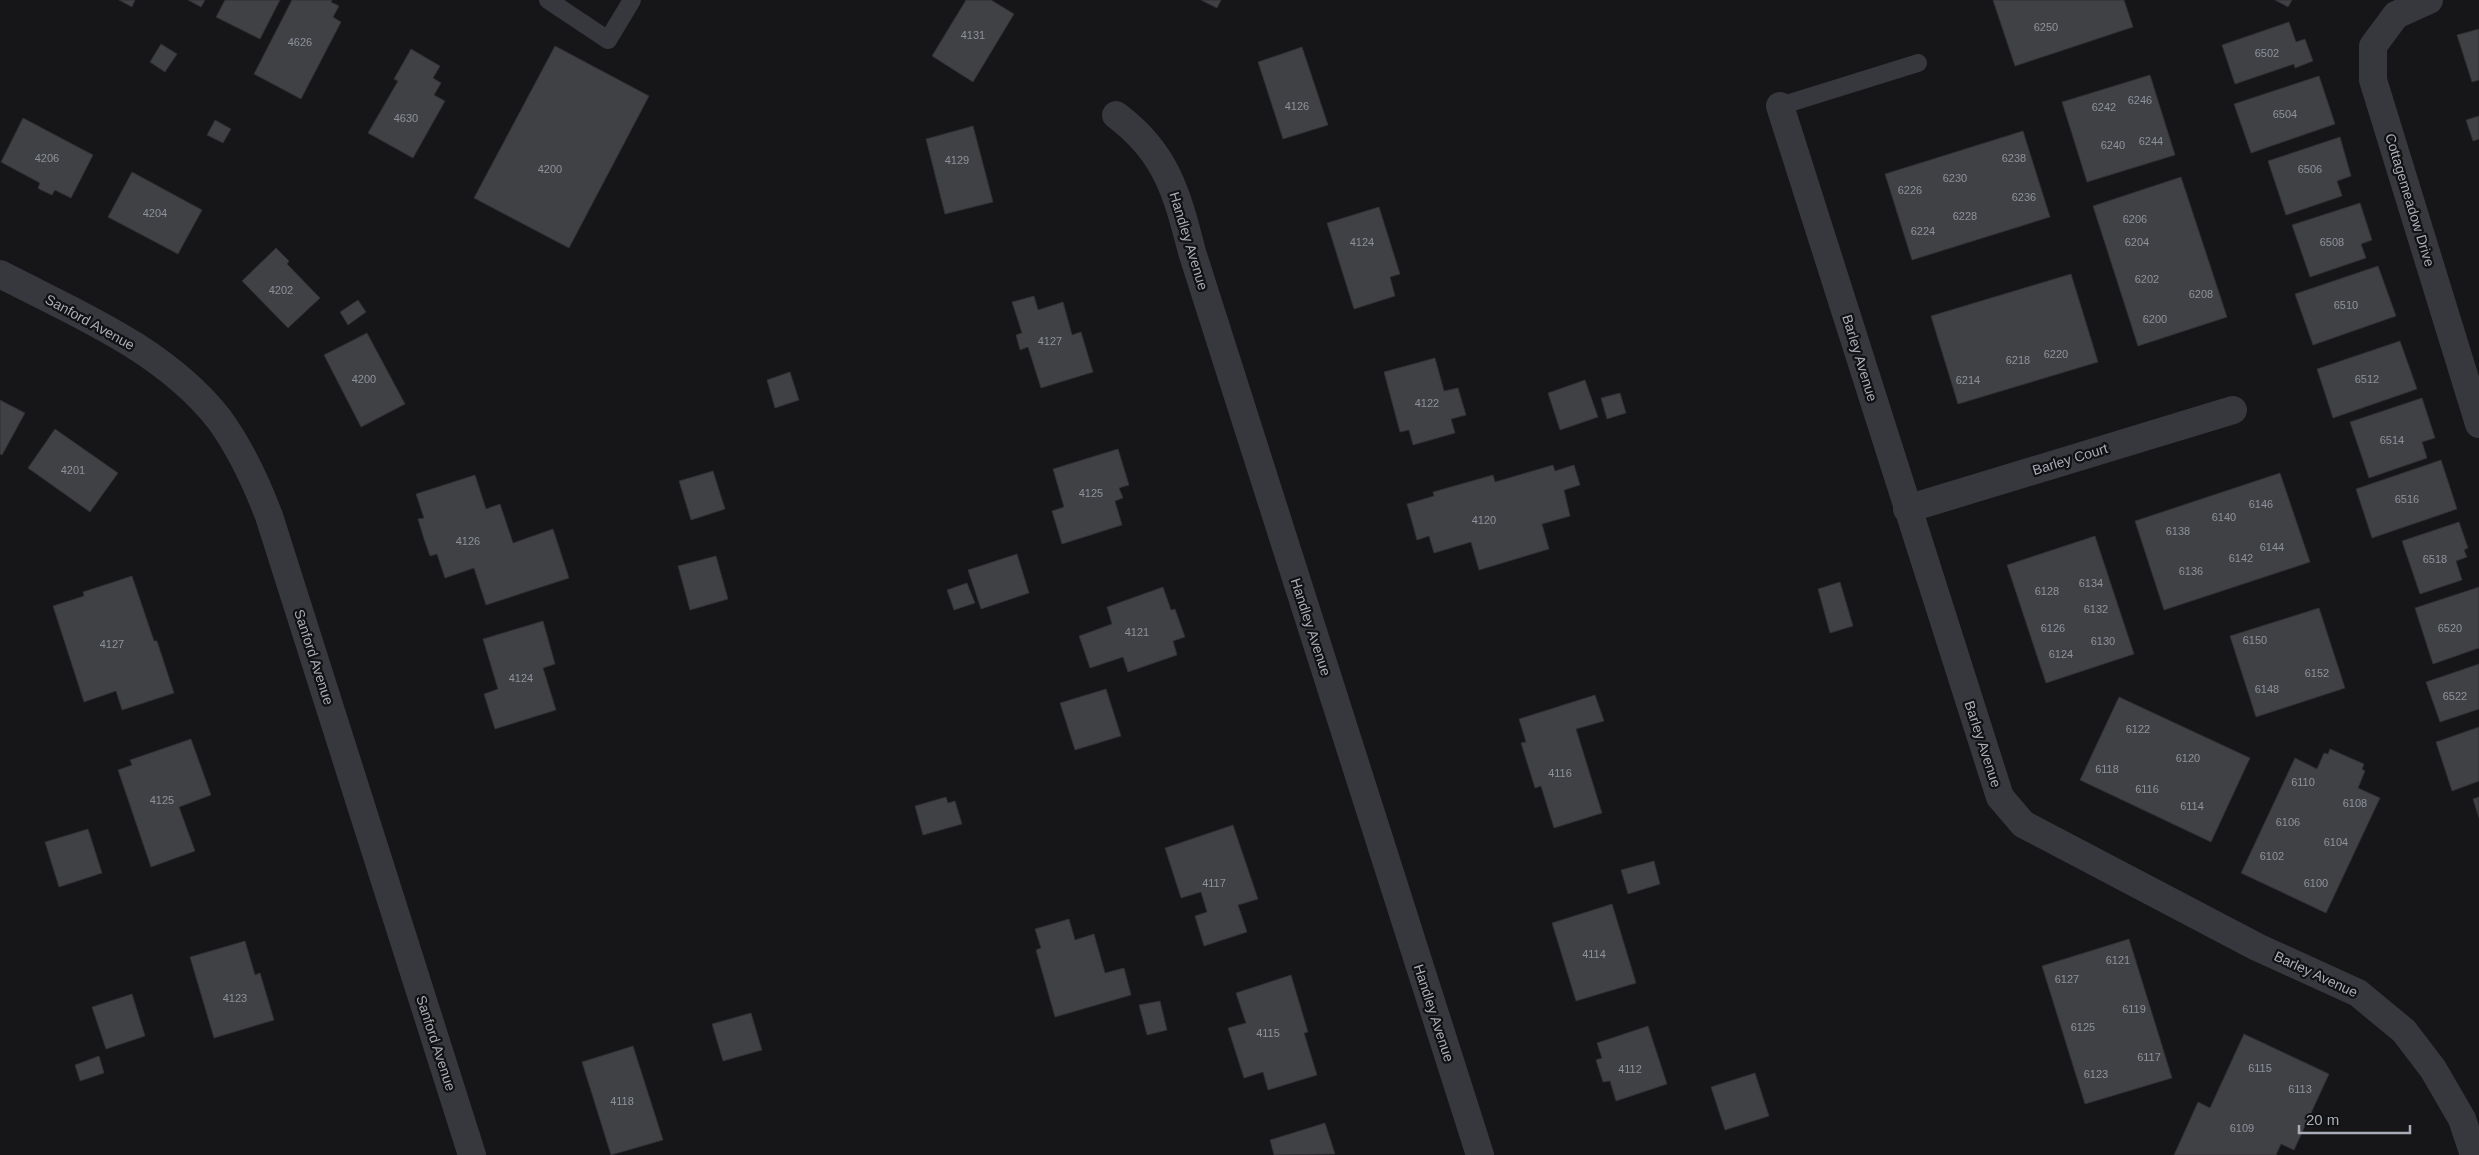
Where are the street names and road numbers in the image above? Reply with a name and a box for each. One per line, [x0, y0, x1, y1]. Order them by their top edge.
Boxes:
street label: Cottagemeadow Drive [2382, 131, 2438, 269]
street label: Handley Avenue [1166, 190, 1212, 292]
street label: Sanford Avenue [43, 291, 138, 353]
street label: Barley Avenue [1839, 313, 1881, 404]
street label: Barley Court [2030, 440, 2110, 478]
street label: Handley Avenue [1288, 576, 1334, 678]
street label: Sanford Avenue [291, 607, 337, 707]
street label: Barley Avenue [1961, 699, 2005, 789]
street label: Barley Avenue [2272, 948, 2360, 1000]
street label: Handley Avenue [1411, 962, 1457, 1064]
street label: Sanford Avenue [413, 993, 459, 1093]

